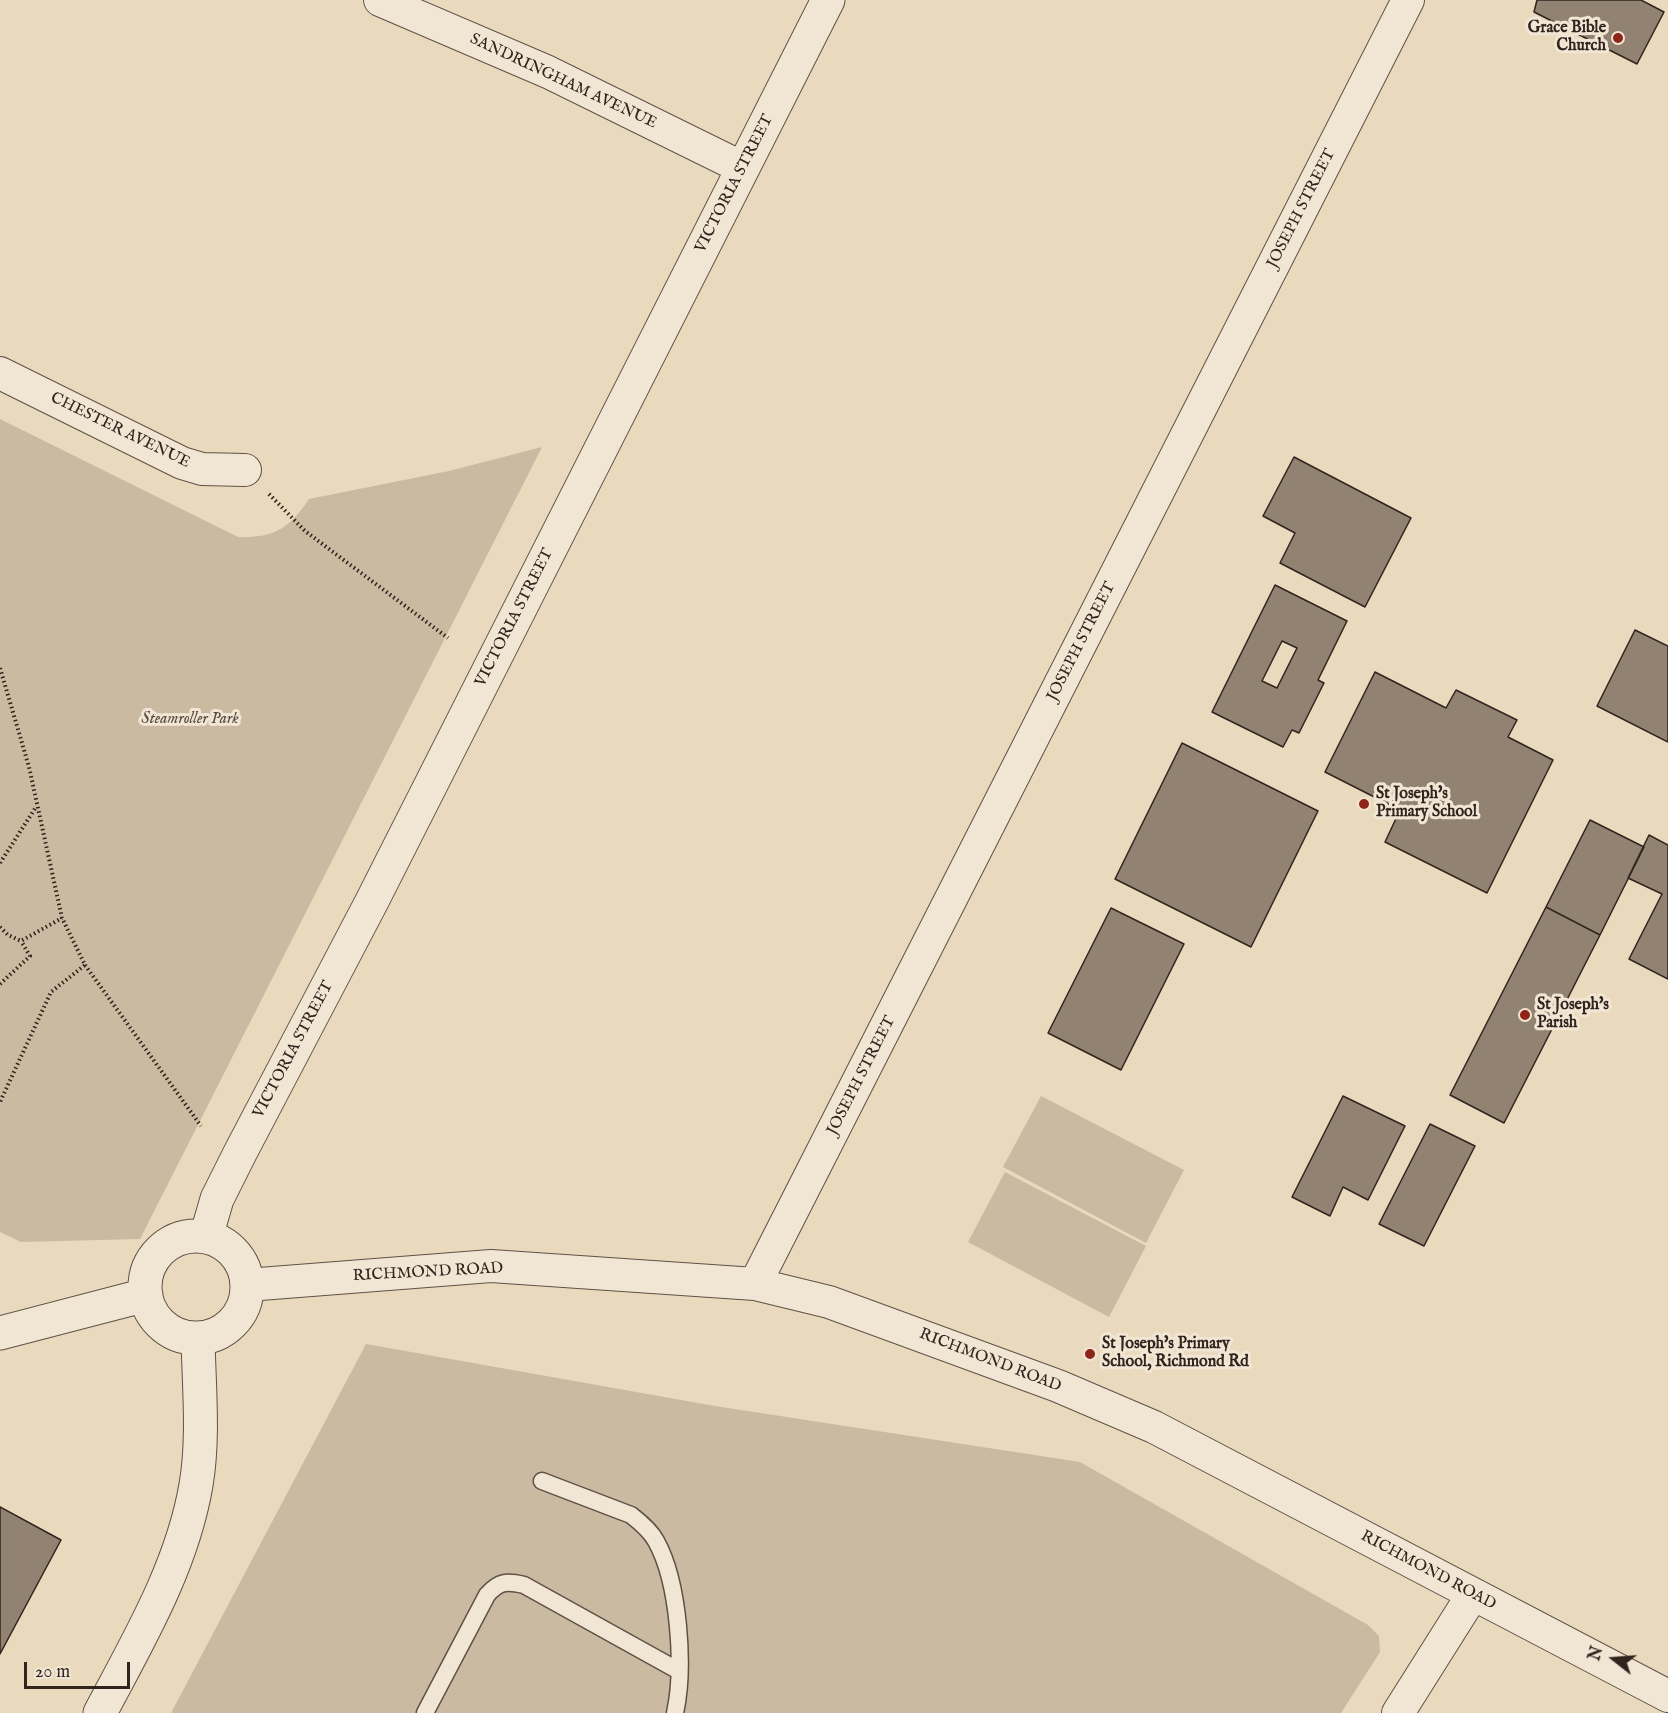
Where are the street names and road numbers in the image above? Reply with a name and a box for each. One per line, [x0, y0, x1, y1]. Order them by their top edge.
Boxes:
street label: SANDRINGHAM AVENUE [467, 30, 659, 134]
street label: VICTORIA STREET [692, 112, 778, 256]
street label: JOSEPH STREET [1264, 146, 1340, 272]
street label: CHESTER AVENUE [47, 389, 193, 473]
street label: VICTORIA STREET [472, 546, 558, 690]
street label: JOSEPH STREET [1044, 579, 1120, 705]
street label: VICTORIA STREET [250, 978, 338, 1122]
street label: JOSEPH STREET [824, 1013, 900, 1139]
street label: RICHMOND ROAD [352, 1259, 504, 1287]
street label: RICHMOND ROAD [916, 1325, 1064, 1397]
street label: RICHMOND ROAD [1357, 1527, 1499, 1615]

